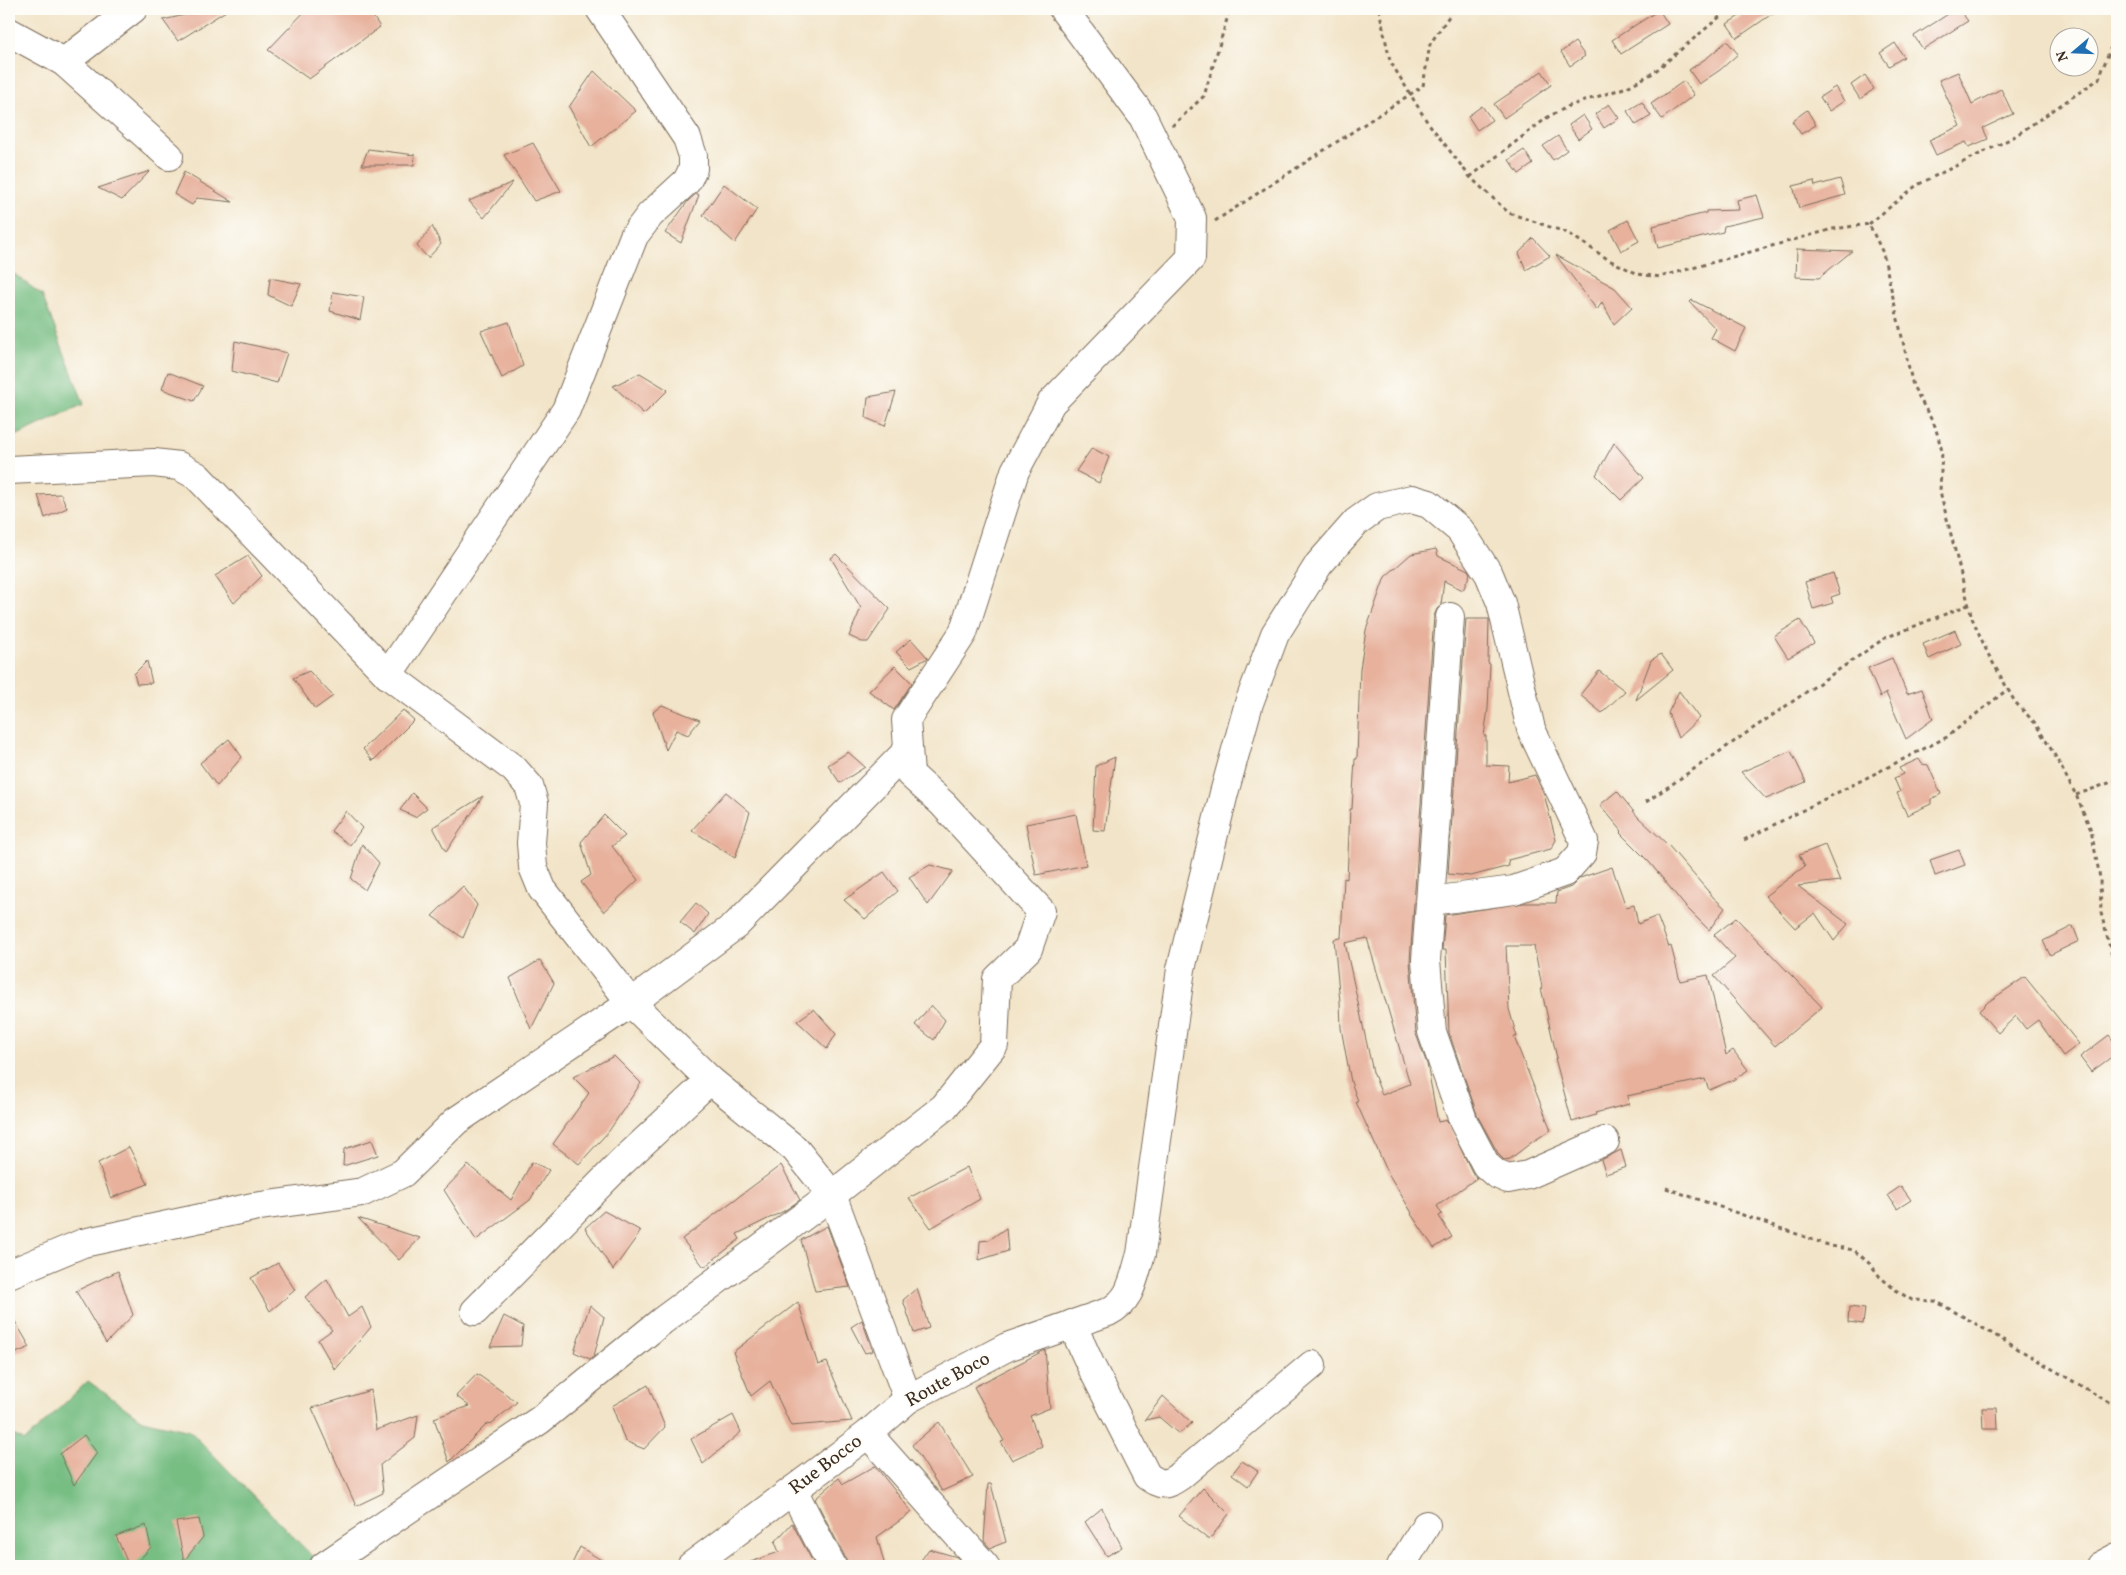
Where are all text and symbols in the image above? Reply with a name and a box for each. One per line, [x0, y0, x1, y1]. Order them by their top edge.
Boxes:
north arrow [2048, 28, 2098, 78]
text: N [2052, 48, 2074, 64]
street label: Route Boco [901, 1346, 995, 1414]
street label: Rue Bocco [784, 1429, 868, 1501]

